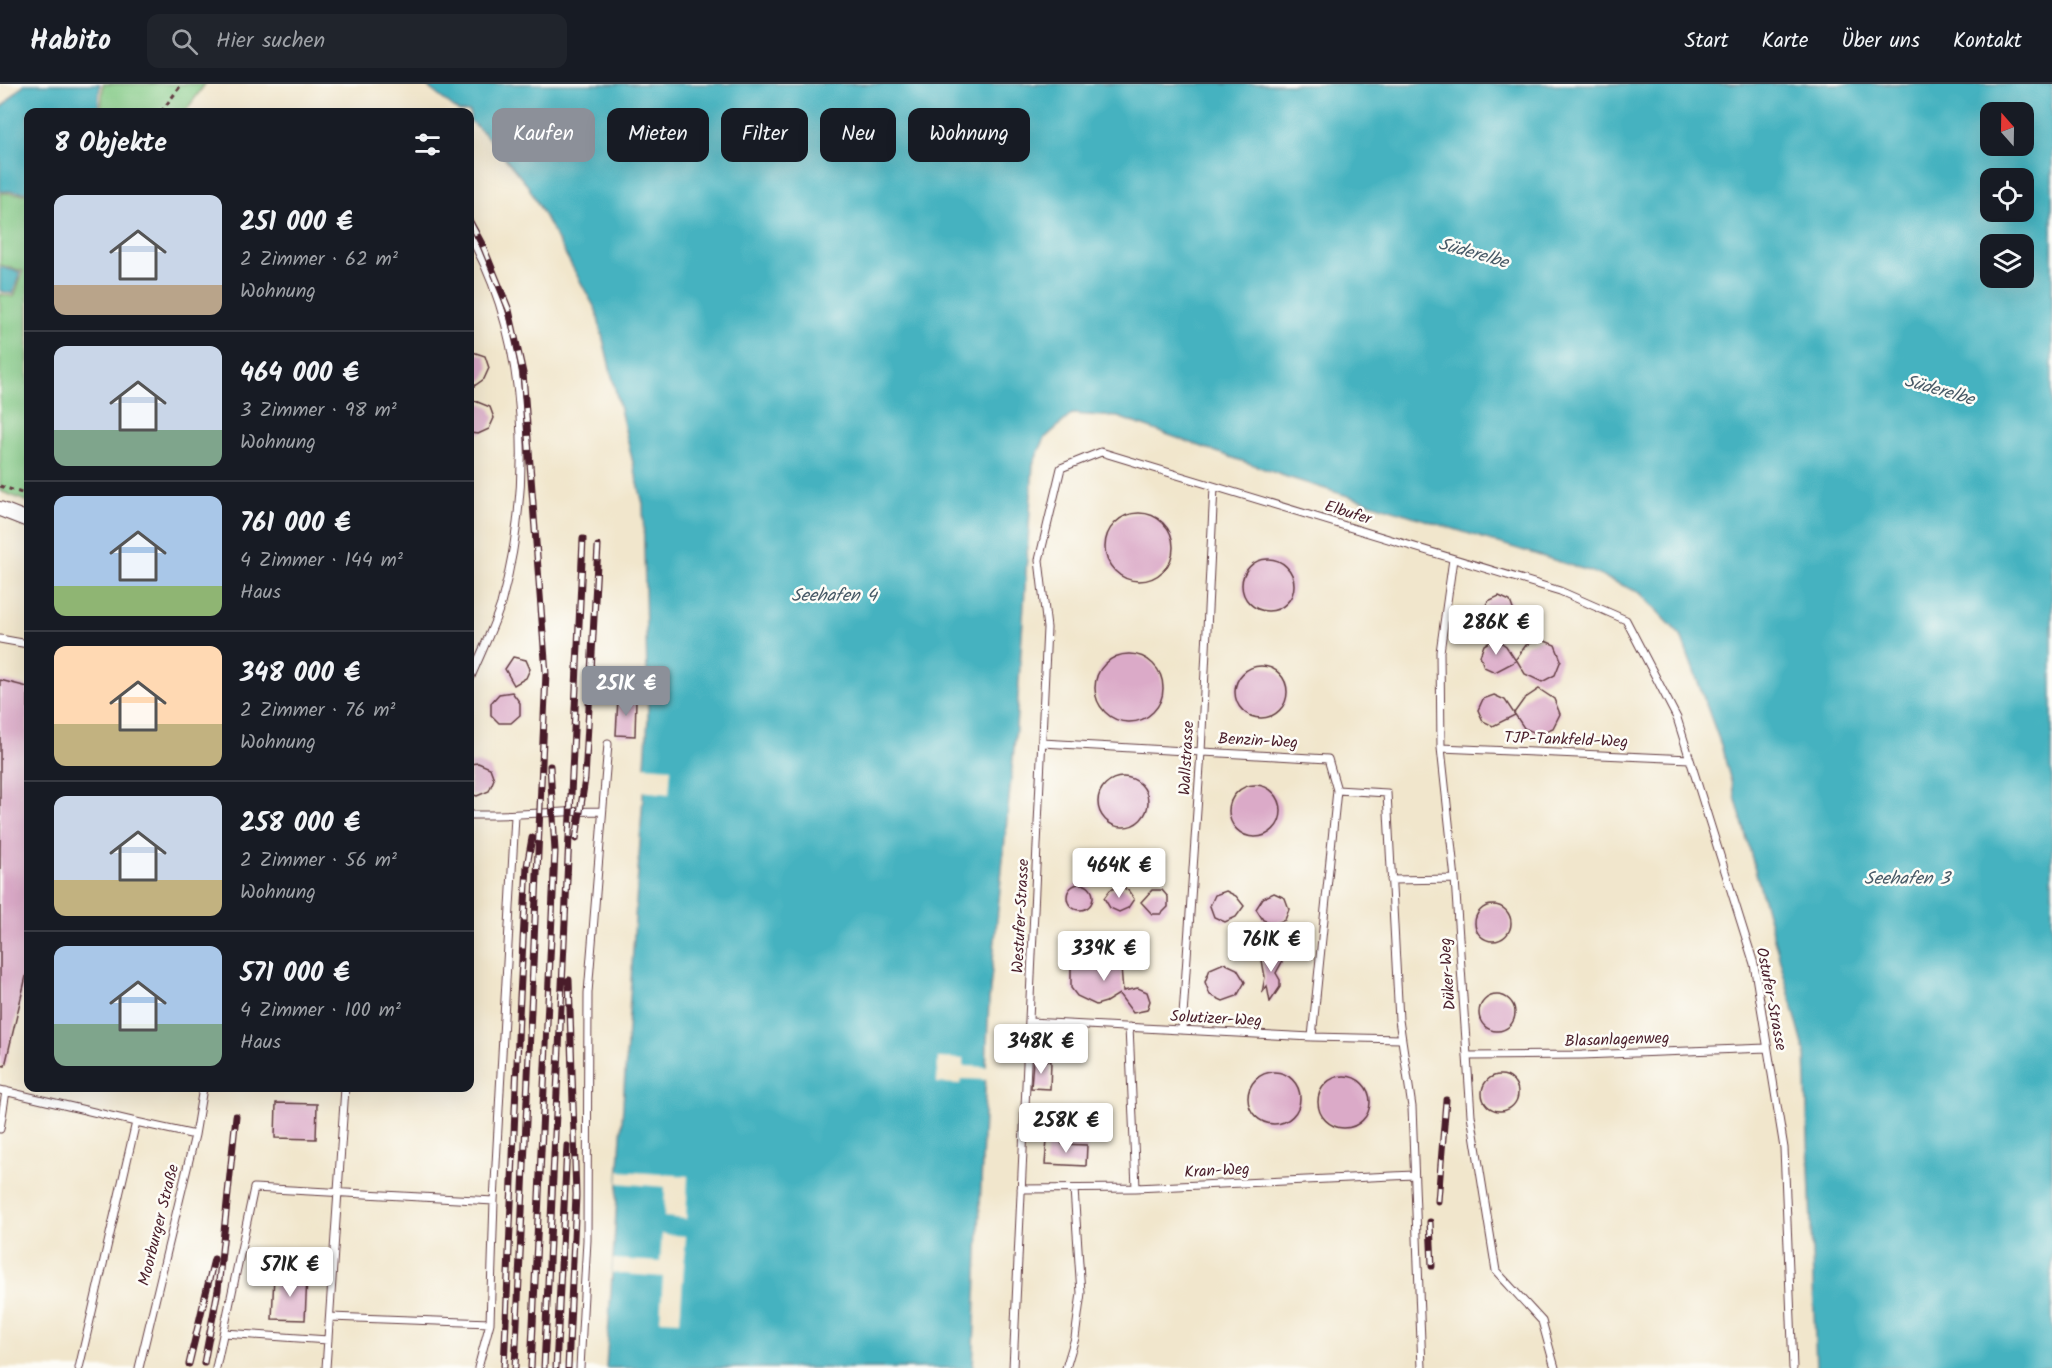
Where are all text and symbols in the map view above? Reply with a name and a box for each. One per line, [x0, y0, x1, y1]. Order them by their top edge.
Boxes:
search box [147, 14, 567, 68]
text: Habito [30, 19, 111, 64]
text: Hier suchen [216, 24, 325, 59]
icon: search [168, 25, 201, 58]
text: Start [1684, 25, 1729, 58]
text: Karte [1762, 25, 1808, 58]
text: Über uns [1841, 25, 1920, 58]
text: Kontakt [1953, 25, 2022, 58]
north arrow [1980, 102, 2034, 156]
map controls [1980, 102, 2034, 288]
chip: Kaufen [492, 108, 595, 162]
chip: Mieten [607, 108, 709, 162]
chip: Filter [721, 108, 808, 162]
chip: Neu [820, 108, 896, 162]
chip: Wohnung [908, 108, 1030, 162]
text: 8 Objekte [54, 123, 167, 165]
icon: filters [411, 128, 444, 161]
button: locate [1980, 168, 2034, 222]
text: 251 000 € [240, 202, 353, 244]
icon: home [102, 219, 174, 291]
water label: Süderelbe [1435, 230, 1513, 278]
button: layers [1980, 234, 2034, 288]
text: 2 Zimmer · 62 m² [240, 244, 398, 276]
text: Wohnung [240, 276, 316, 308]
text: 464 000 € [240, 353, 359, 395]
water label: Süderelbe [1901, 367, 1979, 415]
icon: home [102, 370, 174, 442]
text: 3 Zimmer · 98 m² [240, 395, 397, 427]
text: Wohnung [240, 427, 316, 459]
street label: Elbufer [1321, 494, 1376, 532]
text: 761 000 € [240, 503, 351, 545]
icon: home [102, 520, 174, 592]
text: 4 Zimmer · 144 m² [240, 545, 403, 577]
text: Haus [240, 577, 281, 609]
water label: Seehafen 4 [791, 582, 879, 611]
pin: 286K € [1447, 605, 1545, 656]
text: 286K € [1463, 608, 1529, 640]
text: 348 000 € [240, 653, 360, 695]
pin: 251K € [577, 666, 675, 717]
text: 251K € [596, 669, 656, 701]
icon: home [102, 670, 174, 742]
text: 2 Zimmer · 76 m² [240, 695, 395, 727]
street label: Wallstrasse [1173, 720, 1201, 796]
street label: TJP-Tankfeld-Weg [1504, 725, 1628, 755]
street label: Benzin-Weg [1217, 726, 1299, 756]
text: Wohnung [240, 727, 316, 759]
text: 258 000 € [240, 803, 360, 845]
icon: home [102, 820, 174, 892]
text: 2 Zimmer · 56 m² [240, 845, 397, 877]
pin: 464K € [1070, 848, 1168, 899]
text: 464K € [1086, 851, 1152, 883]
street label: Westufer-Strasse [1006, 858, 1036, 974]
water label: Seehafen 3 [1864, 865, 1953, 894]
text: Wohnung [240, 877, 316, 909]
pin: 761K € [1222, 922, 1320, 973]
text: 761K € [1242, 925, 1300, 957]
pin: 339K € [1055, 931, 1153, 982]
text: 339K € [1072, 934, 1136, 966]
street label: Düker-Weg [1433, 937, 1463, 1011]
street label: Ostufer-Strasse [1749, 945, 1793, 1053]
text: 571 000 € [240, 953, 350, 995]
icon: home [102, 970, 174, 1042]
text: 4 Zimmer · 100 m² [240, 995, 401, 1027]
street label: Solutizer-Weg [1170, 1004, 1262, 1034]
pin: 348K € [992, 1024, 1090, 1075]
street label: Blasanlagenweg [1564, 1026, 1670, 1054]
text: Haus [240, 1027, 281, 1059]
text: 348K € [1008, 1027, 1074, 1059]
pin: 258K € [1017, 1103, 1115, 1154]
text: 258K € [1033, 1106, 1099, 1138]
street label: Kran-Weg [1184, 1157, 1250, 1185]
street label: Moorburger Straße [132, 1162, 186, 1288]
pin: 571K € [241, 1247, 339, 1298]
text: 571K € [261, 1250, 319, 1282]

